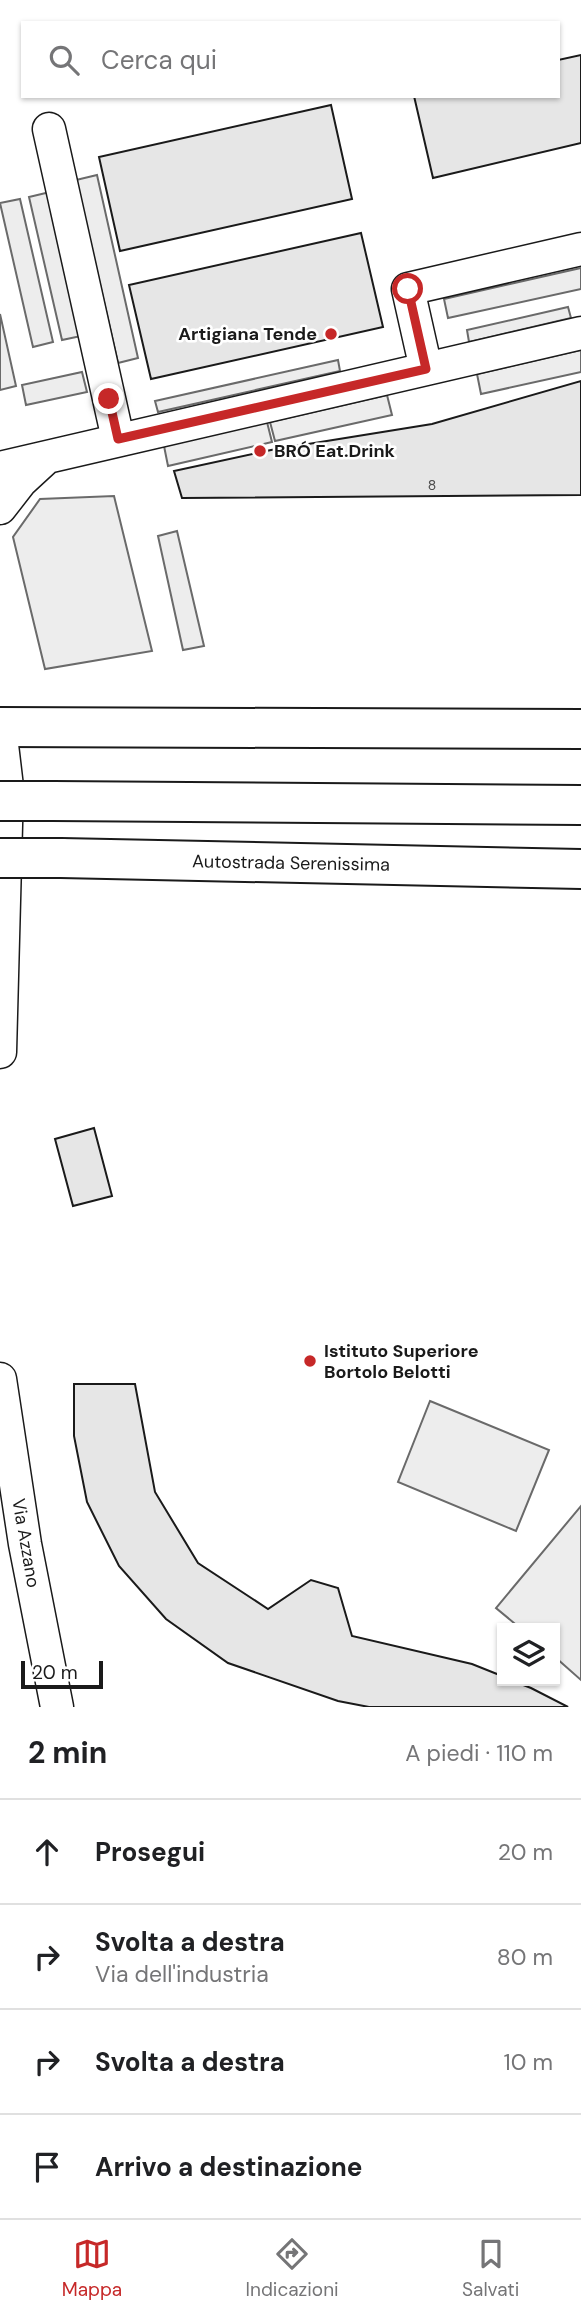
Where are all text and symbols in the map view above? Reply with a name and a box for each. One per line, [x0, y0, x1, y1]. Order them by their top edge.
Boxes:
search box [21, 21, 560, 98]
icon: search [45, 41, 83, 79]
text: Cerca qui [101, 43, 217, 77]
route start [392, 273, 423, 304]
place label: Artigiana Tende [178, 322, 317, 346]
marker: Artigiana Tende [323, 326, 339, 342]
route end [93, 383, 124, 414]
place label: BRÓ Eat.Drink [274, 439, 396, 463]
marker: BRÓ Eat.Drink [252, 443, 268, 459]
house number: 8 [428, 476, 436, 494]
street label: Autostrada Serenissima [192, 849, 390, 877]
place label: Istituto Superiore Bortolo Belotti [324, 1339, 479, 1384]
marker: Istituto Superiore Bortolo Belotti [302, 1353, 318, 1369]
street label: Via Azzano [6, 1497, 46, 1589]
map controls [497, 1623, 560, 1686]
button: layers [497, 1623, 560, 1686]
scale bar [21, 1658, 103, 1690]
text: 20 m [32, 1660, 78, 1685]
text: 2 min [28, 1733, 107, 1772]
text: A piedi · 110 m [405, 1738, 553, 1768]
icon: ahead [28, 1833, 66, 1871]
text: Prosegui [95, 1835, 205, 1869]
text: 20 m [498, 1837, 553, 1867]
text: Svolta a destra [95, 1925, 285, 1959]
icon: right [28, 1938, 66, 1976]
text: 80 m [497, 1942, 553, 1972]
text: Via dell'industria [95, 1959, 269, 1989]
icon: right [28, 2043, 66, 2081]
text: Svolta a destra [95, 2045, 285, 2079]
text: 10 m [503, 2047, 553, 2077]
icon: arrive [28, 2148, 66, 2186]
text: Arrivo a destinazione [95, 2150, 362, 2184]
tab: Mappa [62, 2235, 122, 2302]
tab: Indicazioni [246, 2235, 339, 2302]
tab: Salvati [462, 2235, 519, 2302]

